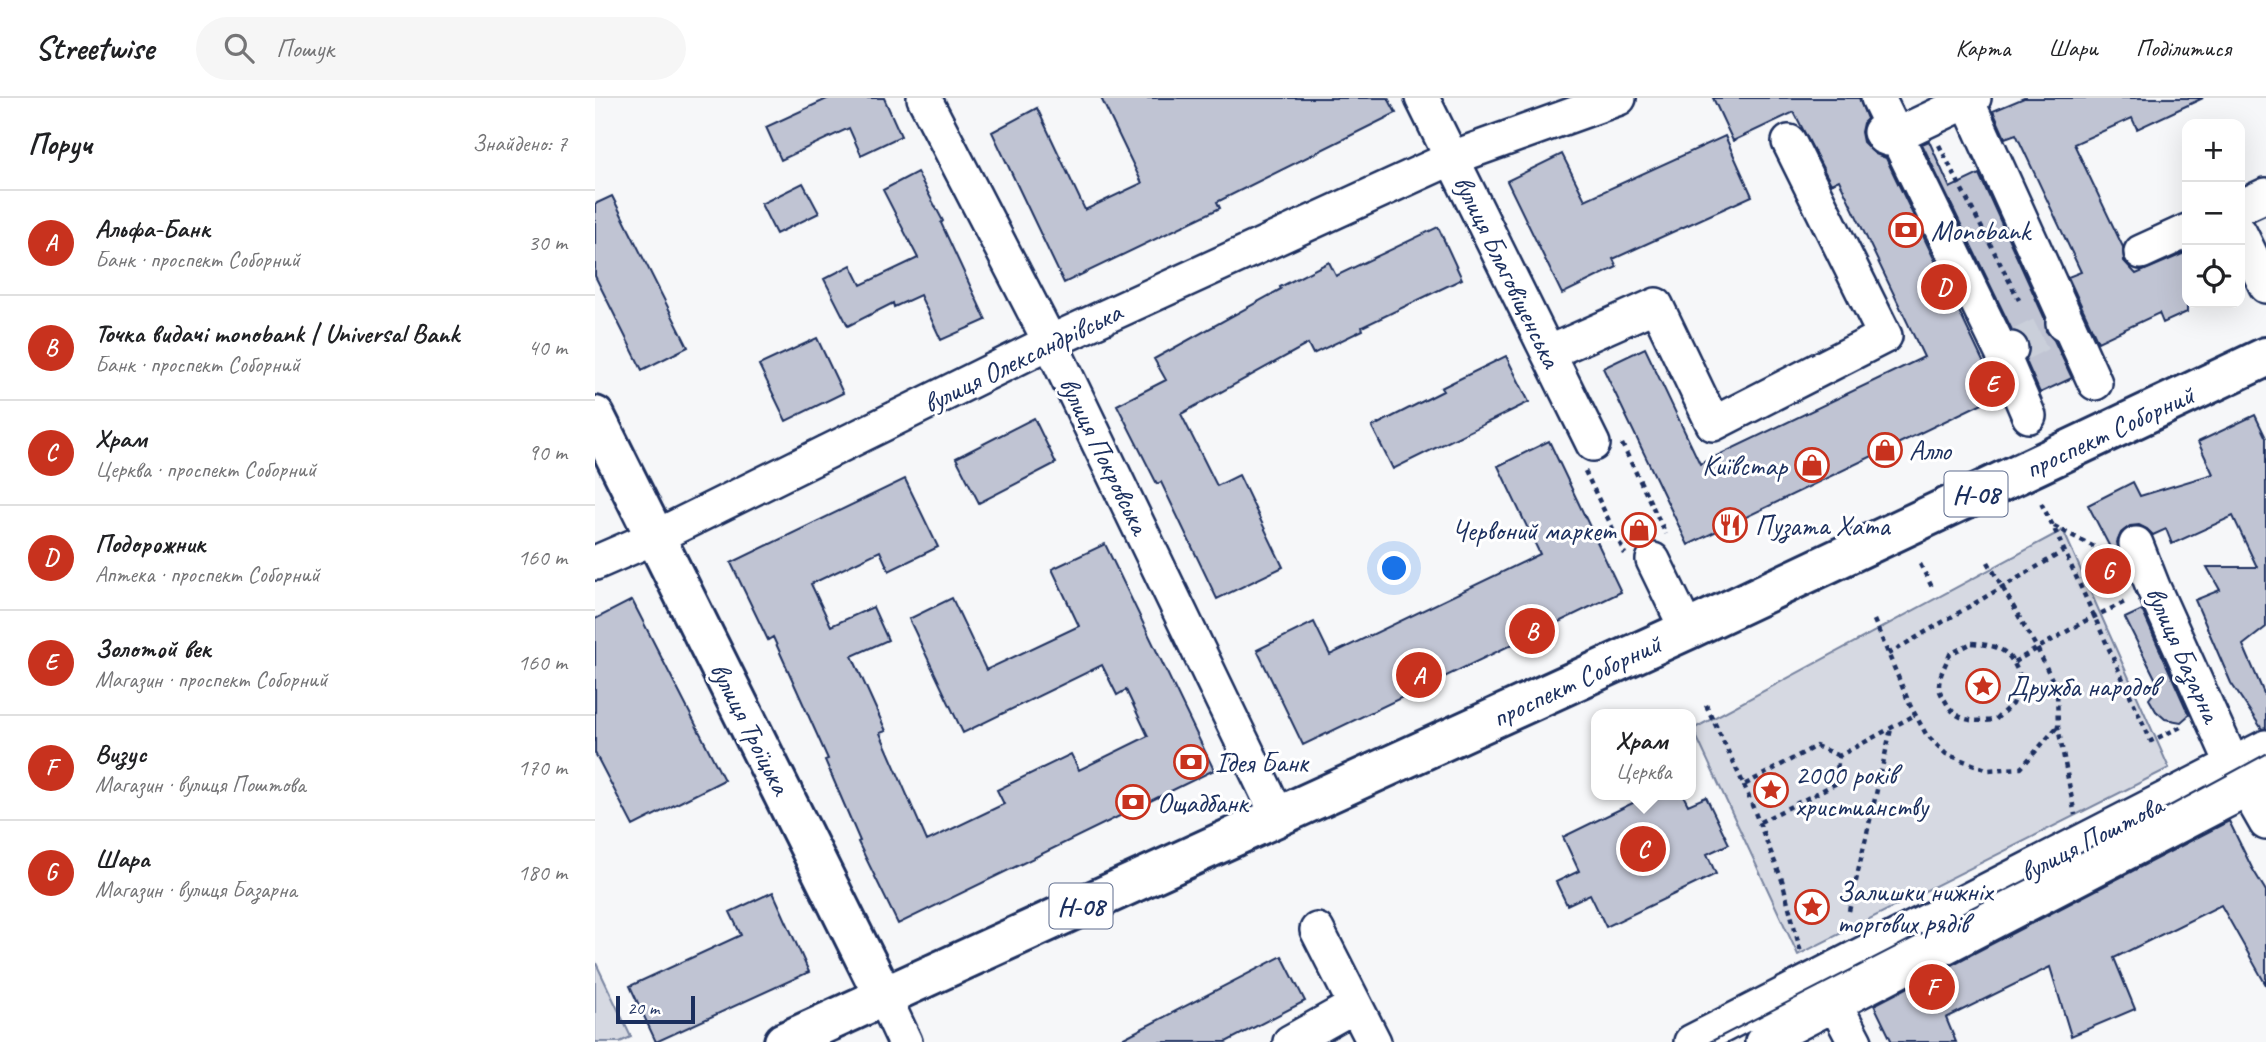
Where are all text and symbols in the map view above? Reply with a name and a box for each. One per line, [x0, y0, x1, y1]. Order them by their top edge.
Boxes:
search box [196, 17, 686, 80]
text: Streetwise [35, 27, 154, 69]
icon: search [220, 29, 258, 67]
text: Пошук [276, 32, 334, 65]
text: Карта [1955, 33, 2010, 63]
text: Шари [2048, 33, 2098, 63]
text: Поділитися [2136, 33, 2231, 63]
map controls [2182, 119, 2245, 308]
button: + [2182, 119, 2245, 182]
text: Поруч [28, 125, 92, 163]
text: Знайдено: 7 [472, 129, 567, 158]
street label: вулиця Благовіщенська [1446, 169, 1570, 375]
button: − [2182, 182, 2245, 245]
bank icon: Monobank [1887, 211, 1925, 249]
text: Альфа-Банк [95, 212, 210, 245]
place label: Monobank [1931, 213, 2033, 248]
text: A [45, 228, 57, 257]
text: 30 m [528, 228, 567, 257]
text: Банк · проспект Соборний [95, 245, 300, 274]
button: locate [2182, 245, 2245, 308]
pin: D [1921, 261, 1967, 313]
street label: вулиця Олександрівська [917, 293, 1129, 421]
text: Точка видачі monobank | Universal Bank [95, 317, 459, 350]
text: B [45, 333, 57, 362]
text: 40 m [528, 333, 567, 362]
text: Банк · проспект Соборний [95, 350, 300, 379]
pin: E [1969, 358, 2015, 410]
street label: вулиця Покровська [1051, 371, 1159, 542]
street label: проспект Соборний [2019, 376, 2201, 486]
text: Храм [95, 422, 147, 455]
shop icon: Алло [1866, 431, 1904, 469]
place label: Алло [1909, 433, 1953, 468]
text: C [46, 438, 56, 467]
text: 90 m [528, 438, 567, 467]
shop icon: Київстар [1793, 446, 1831, 484]
place label: Київстар [1702, 448, 1788, 483]
text: Церква · проспект Соборний [95, 455, 316, 484]
road number: Н-08 [1945, 472, 2007, 516]
restaurant icon: Пузата Хата [1711, 506, 1749, 544]
place label: Пузата Хата [1755, 508, 1891, 544]
shop icon: Червоний маркет [1620, 511, 1658, 549]
place label: Червоний маркет [1452, 513, 1617, 548]
text: Подорожник [95, 527, 205, 560]
text: D [44, 543, 58, 572]
text: 160 m [518, 543, 567, 572]
pin: G [2085, 545, 2131, 597]
your location [1377, 551, 1411, 585]
text: Аптека · проспект Соборний [95, 560, 320, 589]
street label: вулиця Базарна [2137, 581, 2230, 730]
pin: B [1509, 605, 1555, 657]
street label: проспект Соборний [1486, 625, 1668, 735]
text: Золотой век [95, 632, 211, 665]
text: E [45, 648, 57, 677]
text: 160 m [518, 648, 567, 677]
pin: A [1396, 649, 1442, 701]
street label: вулиця Троїцька [702, 656, 800, 802]
text: Магазин · проспект Соборний [95, 665, 328, 694]
place icon: Дружба народов [1964, 667, 2002, 705]
place label: Дружба народов [2007, 669, 2165, 704]
popup [1591, 709, 1696, 800]
text: Храм [1616, 724, 1667, 757]
text: Визус [95, 737, 147, 770]
bank icon: Ідея Банк [1172, 743, 1210, 781]
place label: Ідея Банк [1215, 745, 1310, 780]
text: F [46, 753, 56, 782]
text: 170 m [518, 753, 567, 782]
text: Церква [1616, 757, 1671, 786]
place label: 2000 років христианству [1795, 757, 1930, 824]
text: Магазин · вулиця Поштова [95, 770, 306, 799]
place icon: 2000 років христианству [1752, 771, 1790, 809]
bank icon: Ощадбанк [1114, 783, 1152, 821]
place label: Ощадбанк [1157, 785, 1250, 820]
street label: вулиця Поштова [2014, 786, 2171, 889]
pin: C [1620, 823, 1666, 875]
text: Шара [95, 842, 150, 875]
text: G [45, 858, 57, 887]
text: 180 m [518, 858, 567, 887]
place label: Залишки нижніх торгових рядів [1837, 874, 1995, 941]
text: Магазин · вулиця Базарна [95, 875, 297, 904]
road number: Н-08 [1049, 884, 1113, 928]
place icon: Залишки нижніх торгових рядів [1793, 888, 1831, 926]
pin: F [1909, 961, 1955, 1013]
scale bar [616, 993, 695, 1025]
text: 20 m [627, 996, 659, 1020]

